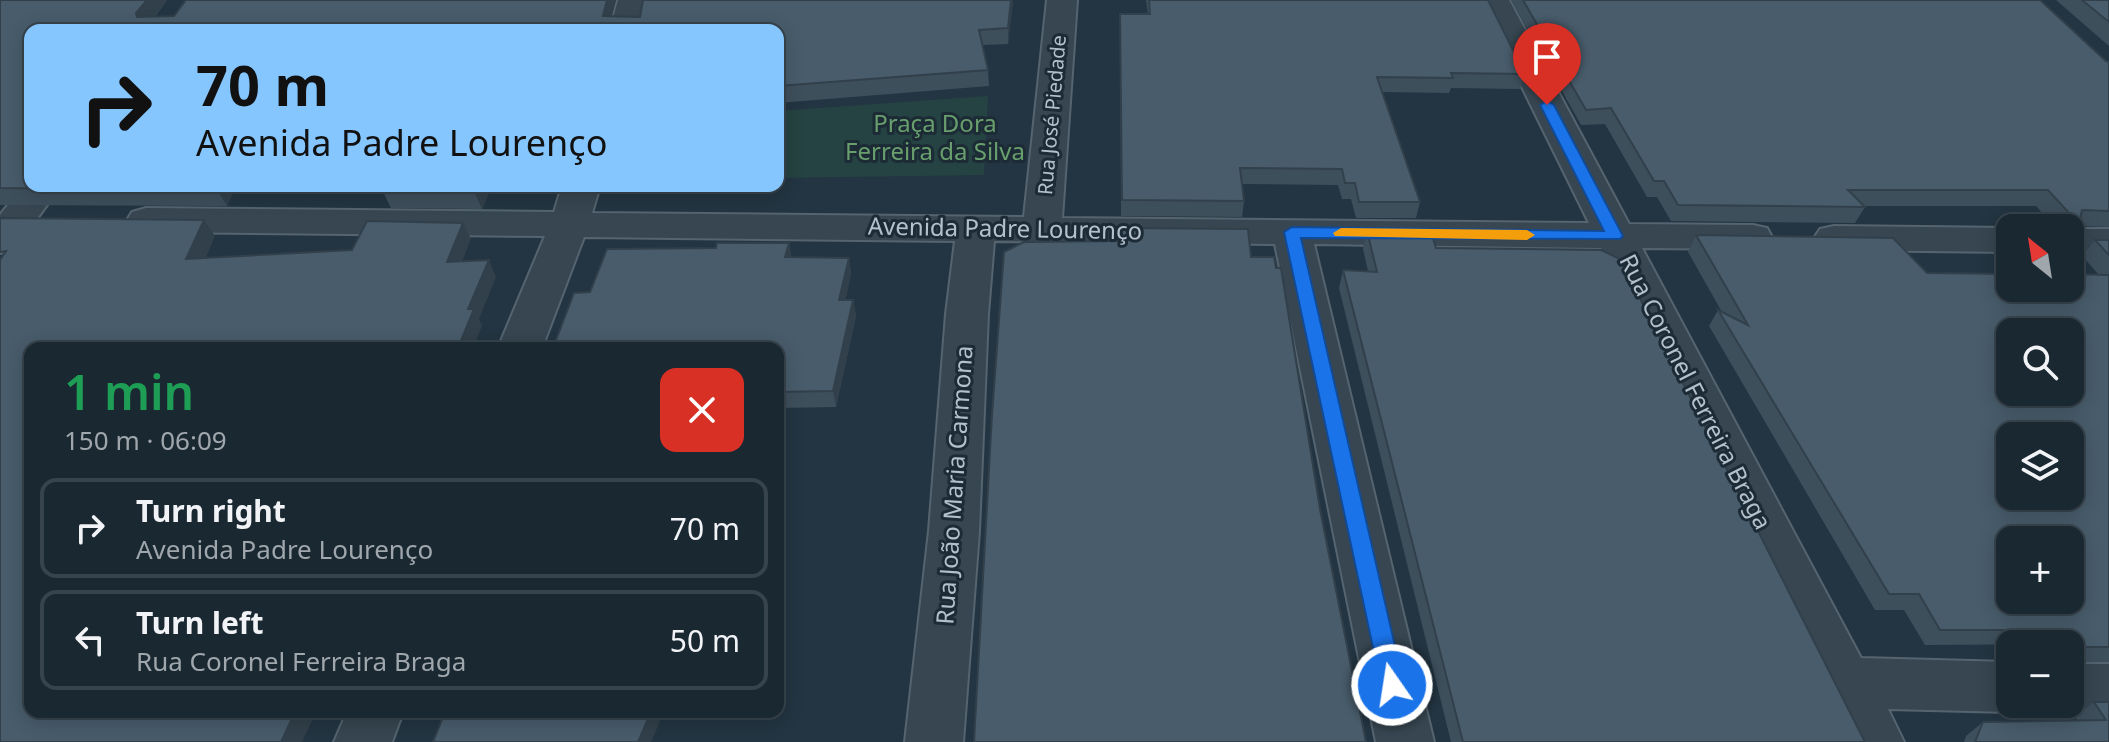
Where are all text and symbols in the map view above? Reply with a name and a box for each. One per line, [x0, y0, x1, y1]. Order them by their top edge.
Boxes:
pin [1513, 23, 1581, 105]
street label: Rua José Piedade [1031, 34, 1072, 196]
icon: arrive [1525, 35, 1569, 79]
text: 70 m [196, 46, 329, 122]
icon: right [64, 56, 168, 160]
park label: Praça Dora Ferreira da Silva [845, 106, 1025, 167]
text: Avenida Padre Lourenço [196, 118, 607, 167]
street label: Avenida Padre Lourenço [868, 209, 1142, 246]
north arrow [1996, 214, 2084, 302]
map controls [1996, 214, 2084, 718]
street label: Rua Coronel Ferreira Braga [1612, 248, 1780, 535]
button: search [1996, 318, 2084, 406]
street label: Rua João Maria Carmona [927, 344, 980, 626]
text: 1 min [64, 359, 194, 424]
button: close [660, 368, 744, 452]
text: 150 m · 06:09 [64, 422, 227, 458]
button: layers [1996, 422, 2084, 510]
text: Turn right [136, 490, 286, 531]
icon: right [68, 506, 112, 550]
text: 70 m [670, 508, 740, 549]
button: + [1996, 526, 2084, 614]
text: Avenida Padre Lourenço [136, 531, 433, 567]
text: Turn left [136, 602, 264, 643]
icon: left [68, 618, 112, 662]
text: 50 m [670, 620, 740, 661]
button: − [1996, 630, 2084, 718]
text: Rua Coronel Ferreira Braga [136, 643, 466, 679]
position arrow [1350, 643, 1434, 727]

